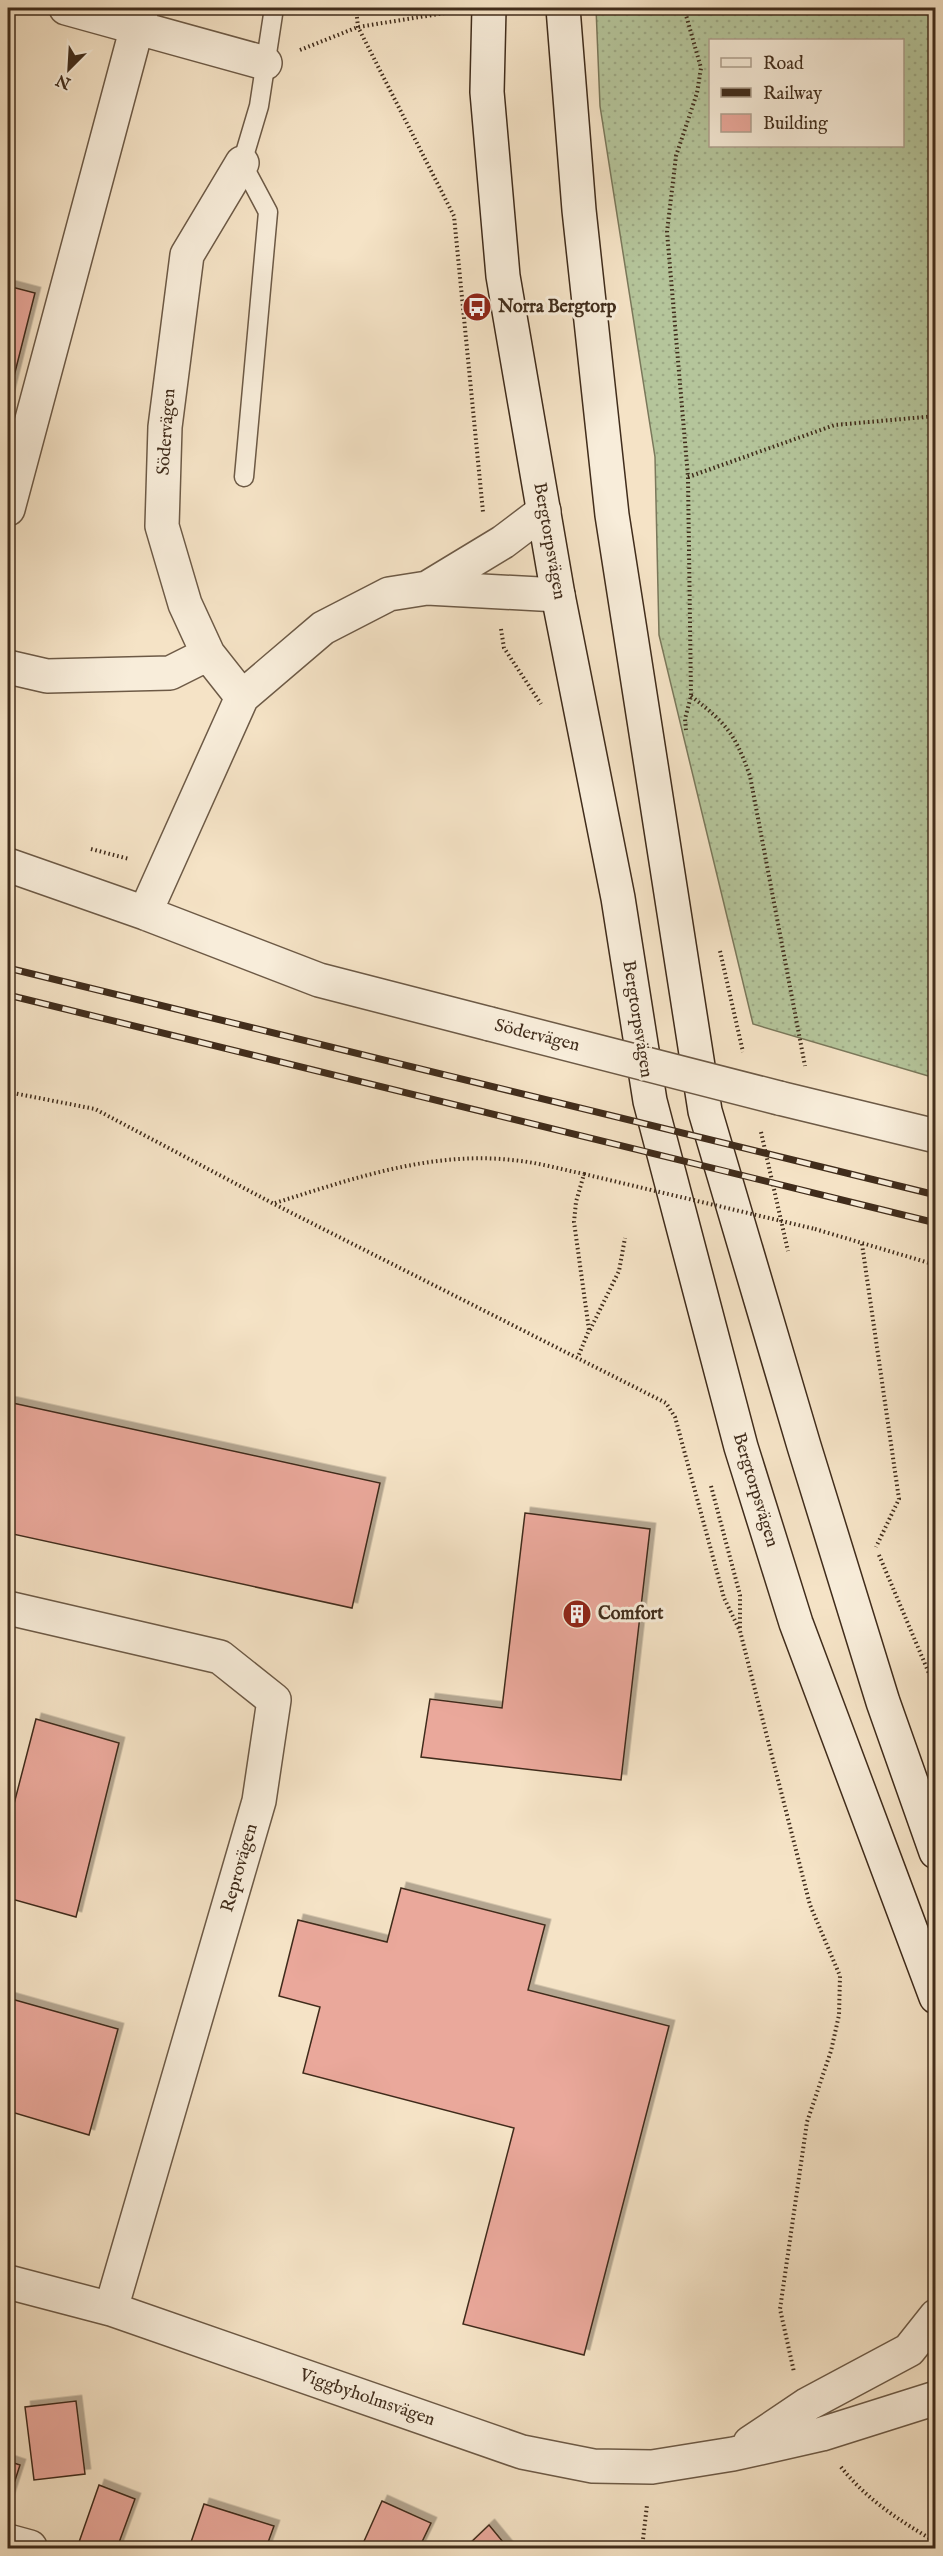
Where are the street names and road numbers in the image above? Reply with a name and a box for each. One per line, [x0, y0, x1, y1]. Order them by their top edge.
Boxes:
street label: Södervägen [153, 388, 182, 476]
street label: Bergtorpsvägen [527, 481, 571, 602]
street label: Bergtorpsvägen [616, 959, 658, 1080]
street label: Södervägen [492, 1014, 582, 1058]
street label: Bergtorpsvägen [727, 1430, 783, 1550]
street label: Reprovägen [216, 1821, 264, 1915]
street label: Viggbyholmsvägen [295, 2364, 438, 2432]

